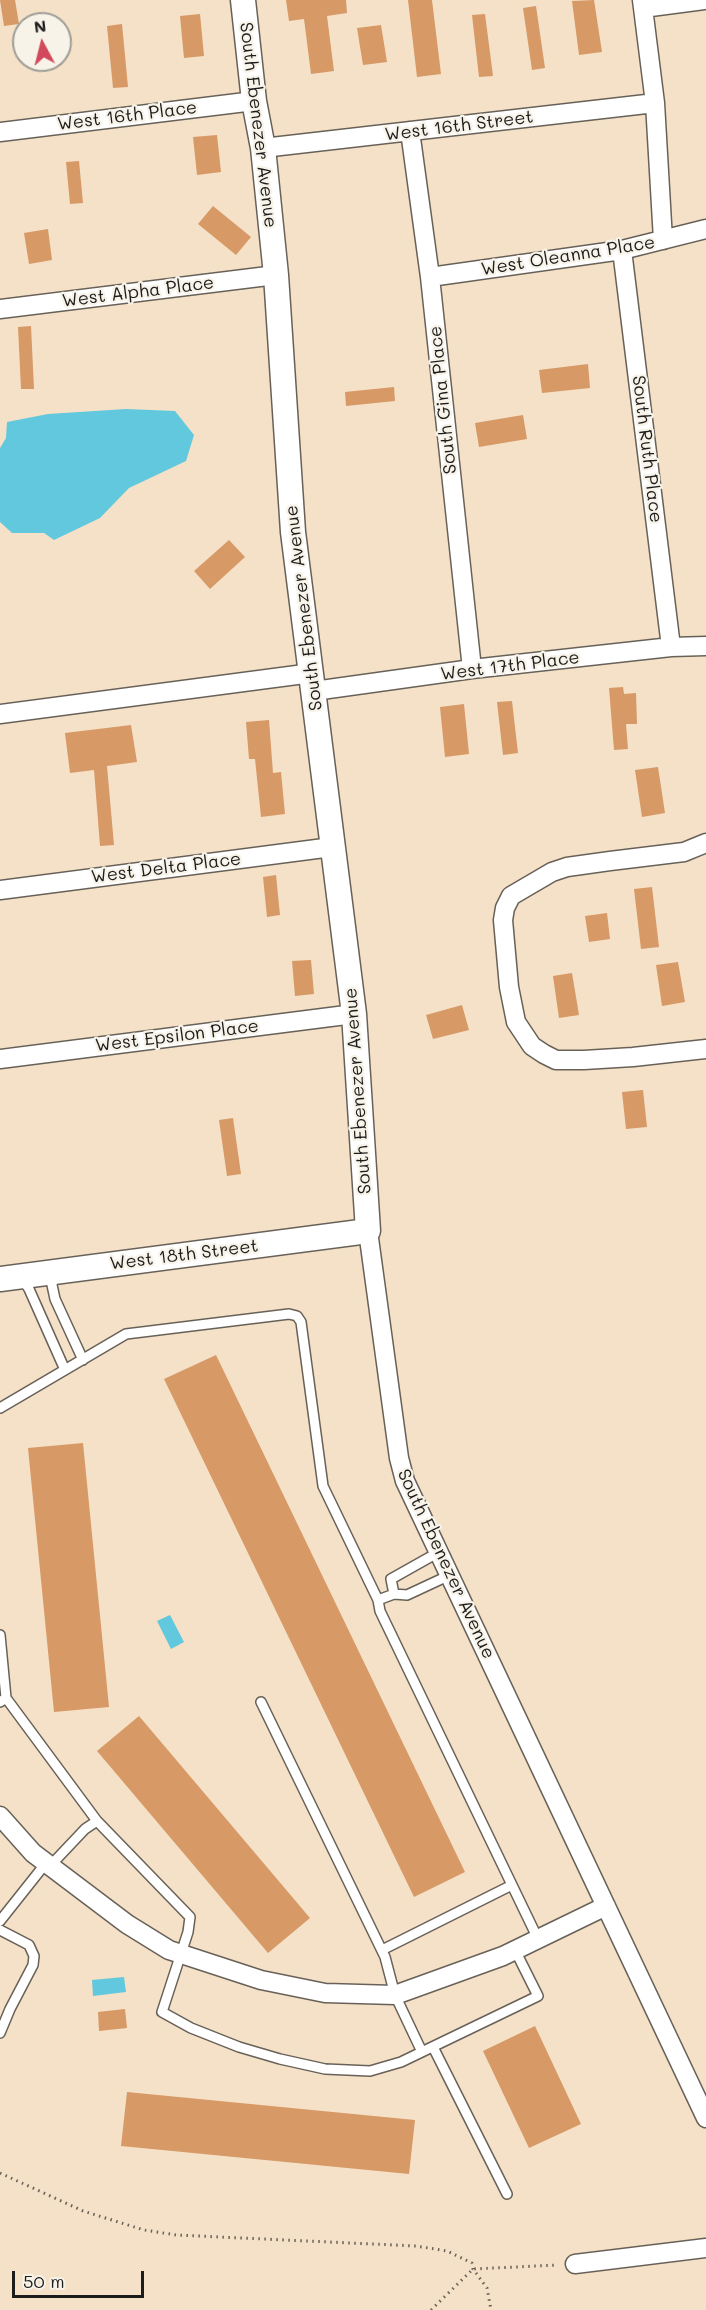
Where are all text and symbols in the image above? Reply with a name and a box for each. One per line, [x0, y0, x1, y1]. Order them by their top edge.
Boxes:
north arrow [12, 12, 72, 72]
text: N [33, 14, 47, 37]
street label: South Ebenezer Avenue [235, 21, 281, 229]
street label: West 16th Place [56, 97, 198, 135]
street label: West 16th Street [384, 106, 534, 146]
street label: West Oleanna Place [479, 232, 657, 280]
street label: West Alpha Place [61, 272, 215, 312]
street label: South Gina Place [424, 325, 462, 475]
street label: South Ruth Place [627, 374, 667, 524]
street label: South Ebenezer Avenue [281, 504, 327, 712]
street label: West 17th Place [439, 647, 581, 685]
street label: West Delta Place [90, 848, 242, 888]
street label: South Ebenezer Avenue [340, 987, 376, 1195]
street label: West Epsilon Place [94, 1015, 260, 1057]
street label: West 18th Street [109, 1235, 259, 1275]
street label: South Ebenezer Avenue [393, 1466, 499, 1662]
scale bar [15, 2259, 147, 2297]
text: 50 m [23, 2269, 65, 2293]

